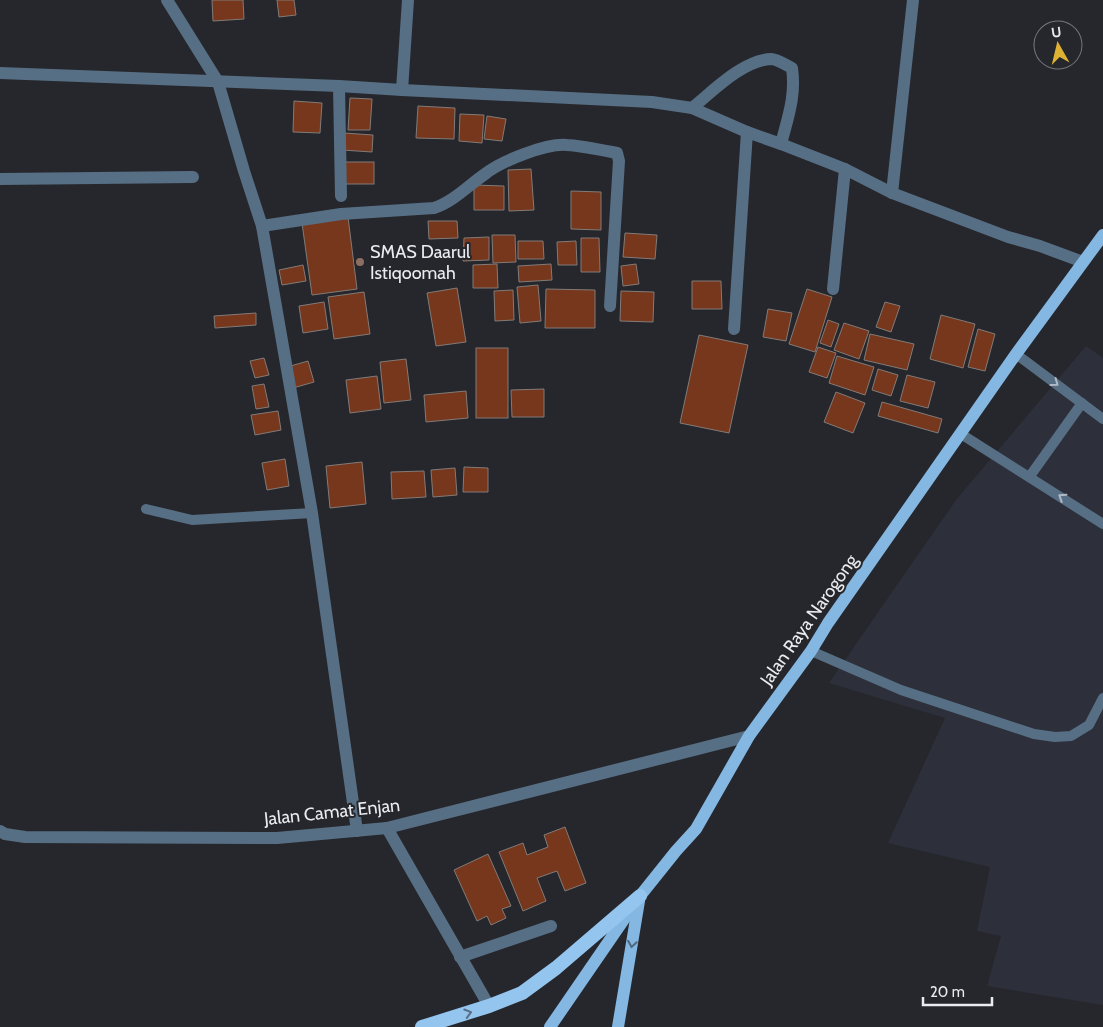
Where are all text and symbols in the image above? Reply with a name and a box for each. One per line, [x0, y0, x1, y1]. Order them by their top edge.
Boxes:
north arrow [1033, 20, 1083, 70]
text: U [1050, 23, 1062, 42]
place label: SMAS Daarul Istiqoomah [370, 241, 471, 284]
marker: SMAS Daarul Istiqoomah [354, 256, 366, 268]
one-way arrow [1049, 378, 1058, 386]
one-way arrow [1058, 494, 1067, 504]
street label: Jalan Raya Narogong [755, 549, 863, 691]
street label: Jalan Camat Enjan [262, 794, 401, 830]
one-way arrow [627, 940, 637, 948]
scale bar [923, 974, 992, 1006]
text: 20 m [930, 983, 965, 1001]
one-way arrow [464, 1008, 472, 1018]

